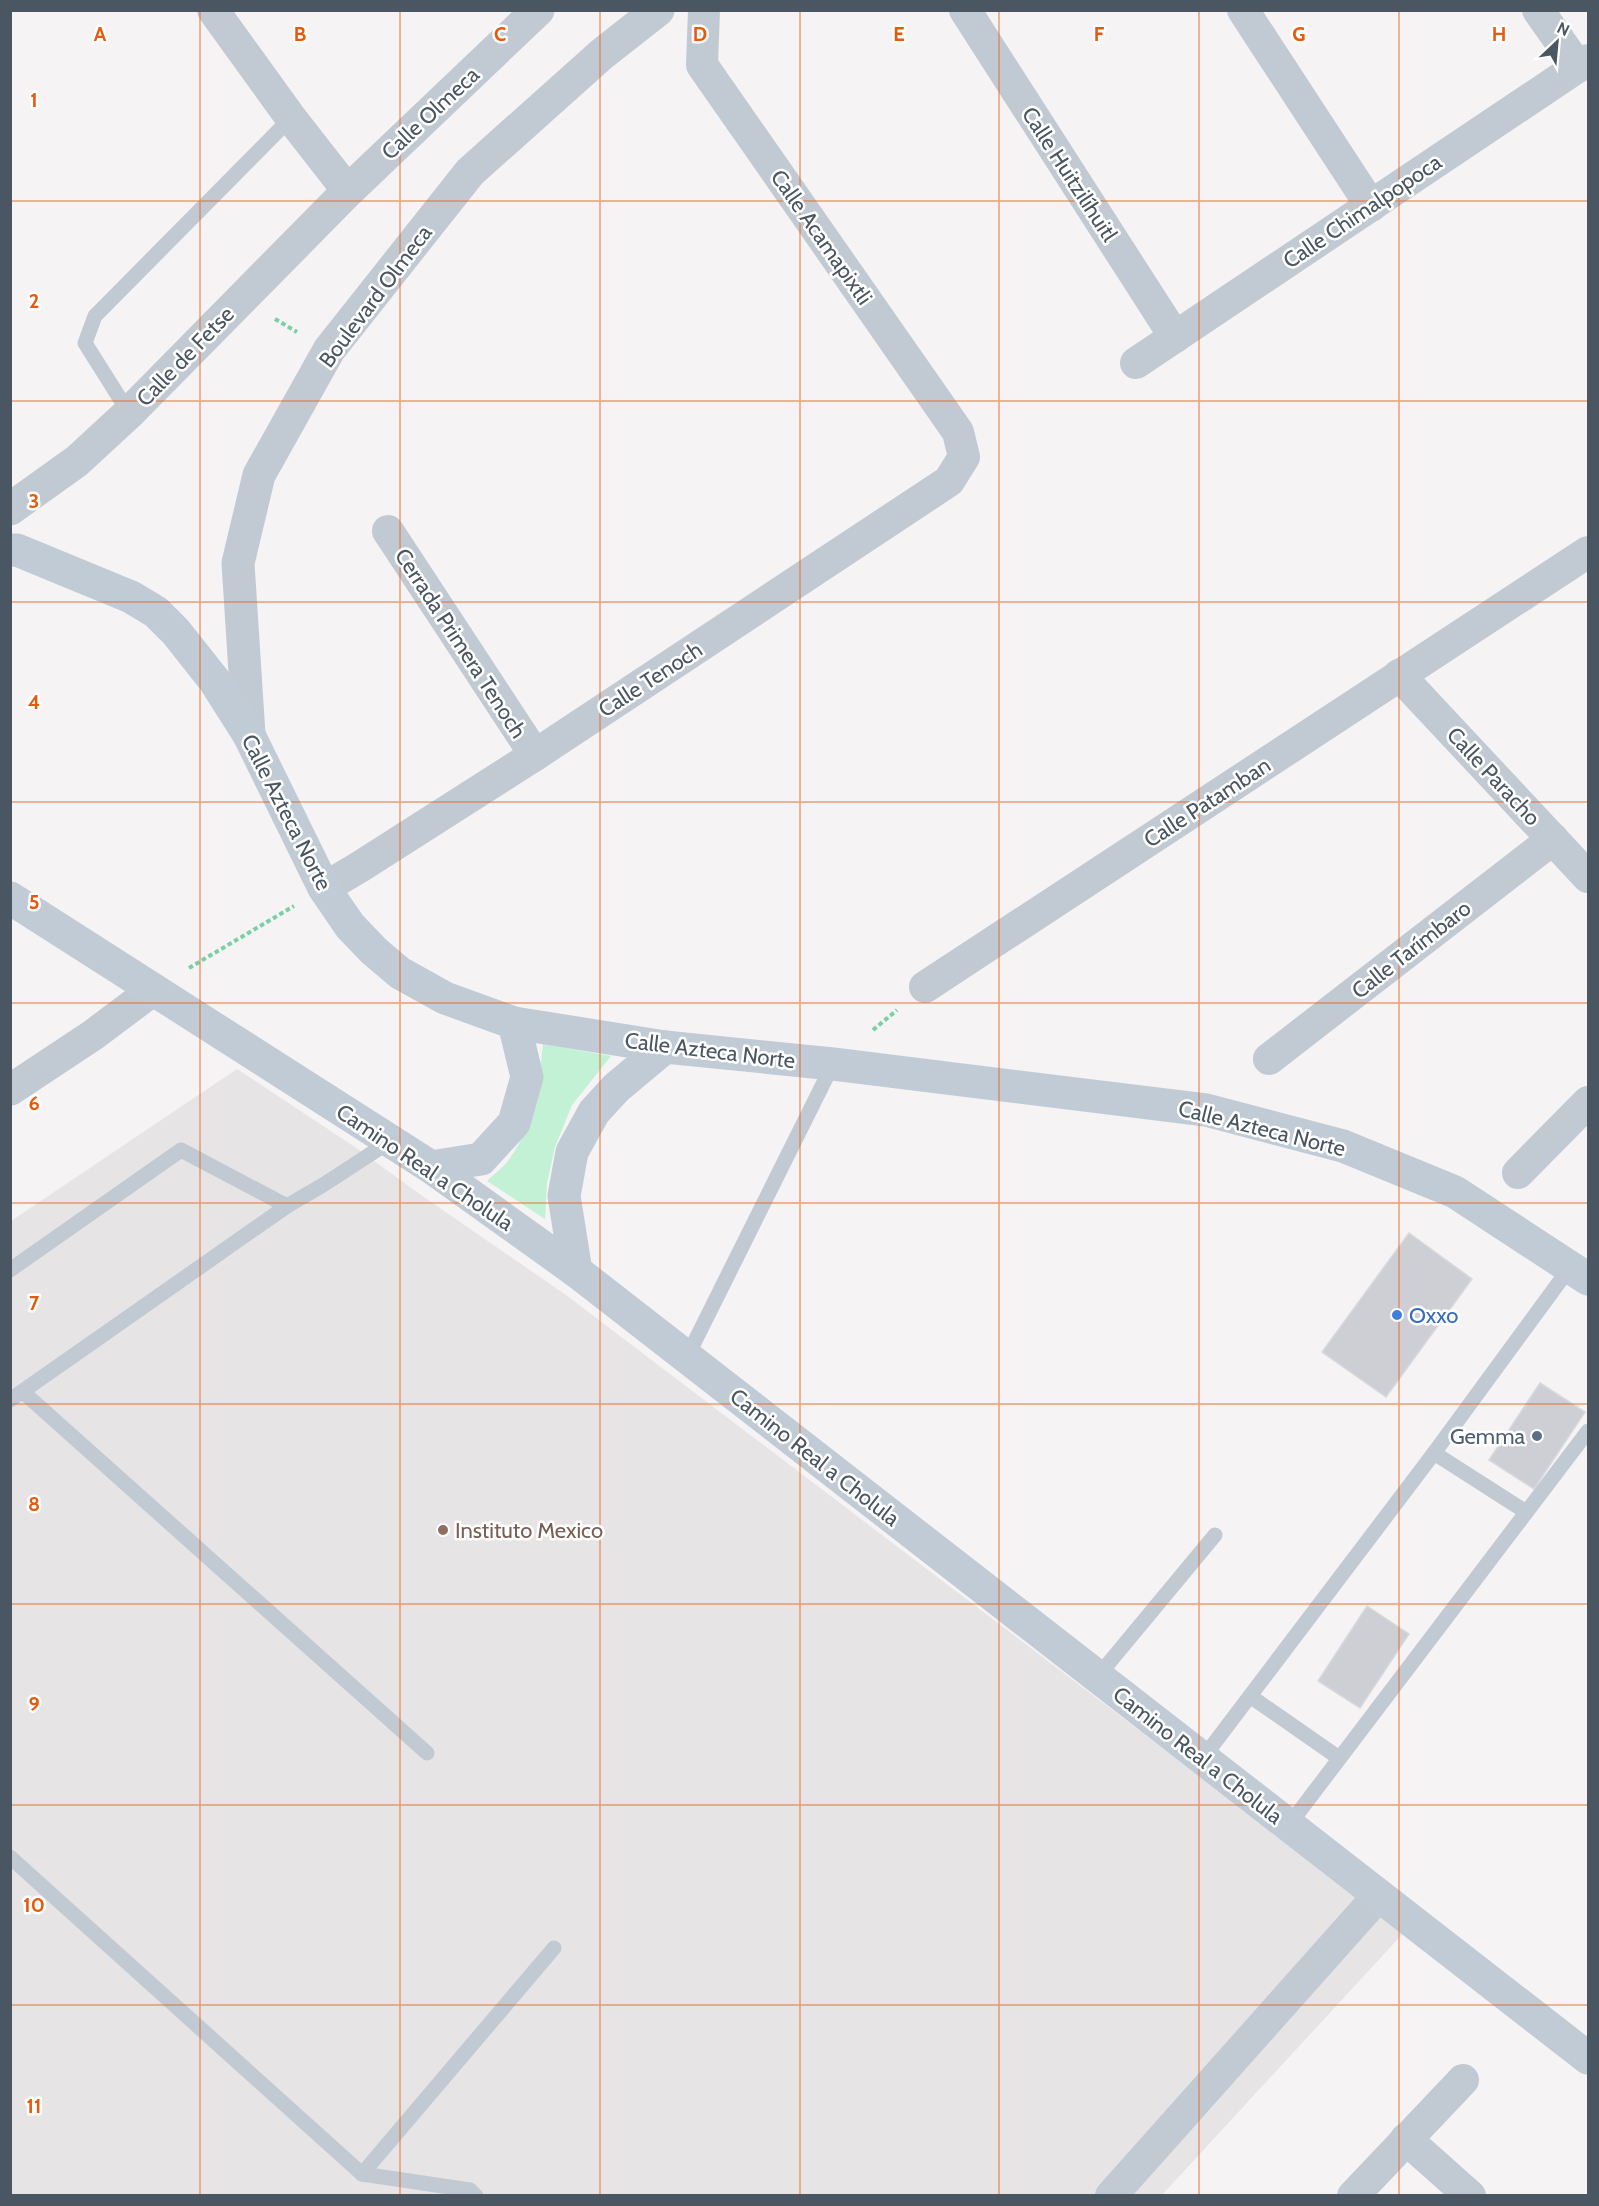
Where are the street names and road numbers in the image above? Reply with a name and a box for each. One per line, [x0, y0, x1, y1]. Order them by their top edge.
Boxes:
street label: Calle Olmeca [376, 61, 485, 165]
street label: Calle Huitzilíhuitl [1016, 102, 1124, 247]
street label: Calle Chimalpopoca [1278, 148, 1447, 274]
street label: Calle Acamapixtli [765, 164, 878, 310]
street label: Boulevard Olmeca [313, 219, 438, 373]
street label: Calle de Fetse [131, 301, 240, 412]
street label: Cerrada Primera Tenoch [389, 543, 532, 743]
street label: Calle Tenoch [593, 636, 707, 723]
street label: Calle Paracho [1441, 721, 1546, 831]
street label: Calle Azteca Norte [236, 730, 337, 895]
street label: Calle Patamban [1139, 751, 1276, 853]
street label: Calle Tarímbaro [1346, 894, 1476, 1004]
street label: Calle Azteca Norte [623, 1027, 797, 1074]
street label: Calle Azteca Norte [1175, 1095, 1348, 1162]
street label: Camino Real a Cholula [331, 1098, 519, 1237]
street label: Camino Real a Cholula [725, 1383, 905, 1532]
street label: Camino Real a Cholula [1108, 1681, 1288, 1830]

